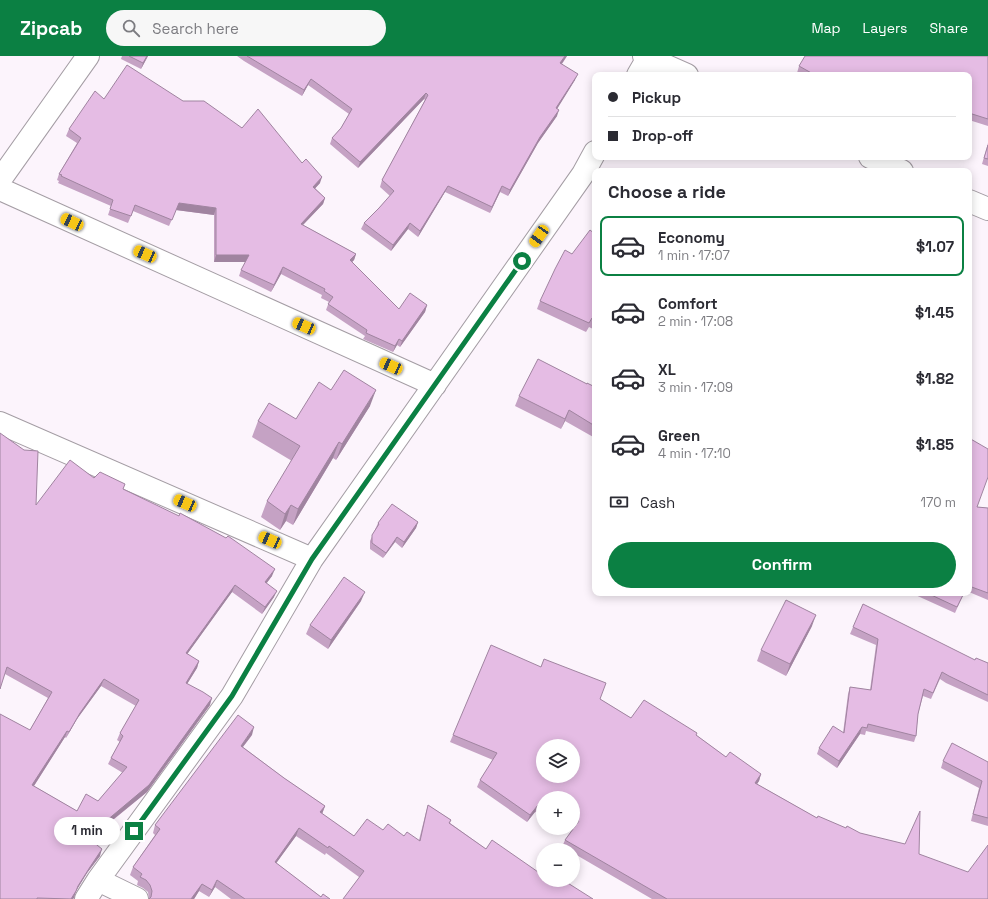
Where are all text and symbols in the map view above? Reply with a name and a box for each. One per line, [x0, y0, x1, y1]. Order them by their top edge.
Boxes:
search box [106, 10, 386, 46]
text: Zipcab [20, 16, 82, 41]
icon: search [120, 17, 142, 39]
text: Search here [152, 19, 239, 38]
text: Map [811, 19, 841, 37]
text: Layers [863, 19, 907, 37]
text: Share [929, 19, 968, 37]
text: Pickup [632, 88, 681, 107]
text: Drop-off [632, 126, 693, 145]
text: Choose a ride [608, 180, 726, 203]
car [59, 211, 85, 233]
car [527, 223, 551, 249]
icon: car [610, 228, 646, 264]
text: Economy [658, 228, 725, 247]
text: $1.07 [916, 237, 954, 256]
car [132, 244, 158, 264]
text: 1 min · 17:07 [658, 247, 730, 264]
route start [513, 252, 531, 270]
icon: car [610, 294, 646, 330]
text: Comfort [658, 294, 718, 313]
text: $1.45 [915, 303, 954, 322]
text: 2 min · 17:08 [658, 313, 733, 330]
car [291, 316, 317, 336]
car [378, 356, 404, 376]
icon: car [610, 360, 646, 396]
text: XL [658, 360, 676, 379]
text: $1.82 [916, 369, 954, 388]
text: 3 min · 17:09 [658, 379, 733, 396]
icon: car [610, 426, 646, 462]
text: Green [658, 426, 700, 445]
text: $1.85 [916, 435, 954, 454]
text: 4 min · 17:10 [658, 445, 731, 462]
icon: cash [608, 491, 630, 513]
car [172, 493, 198, 513]
text: Cash [640, 493, 675, 512]
text: 170 m [920, 494, 956, 511]
car [257, 530, 283, 550]
button: Confirm [608, 542, 956, 588]
map controls [536, 739, 580, 887]
button: layers [536, 739, 580, 783]
button: + [536, 791, 580, 835]
callout: 1 min [54, 817, 120, 845]
text: 1 min [71, 822, 103, 839]
route end [125, 822, 143, 840]
button: − [536, 843, 580, 887]

